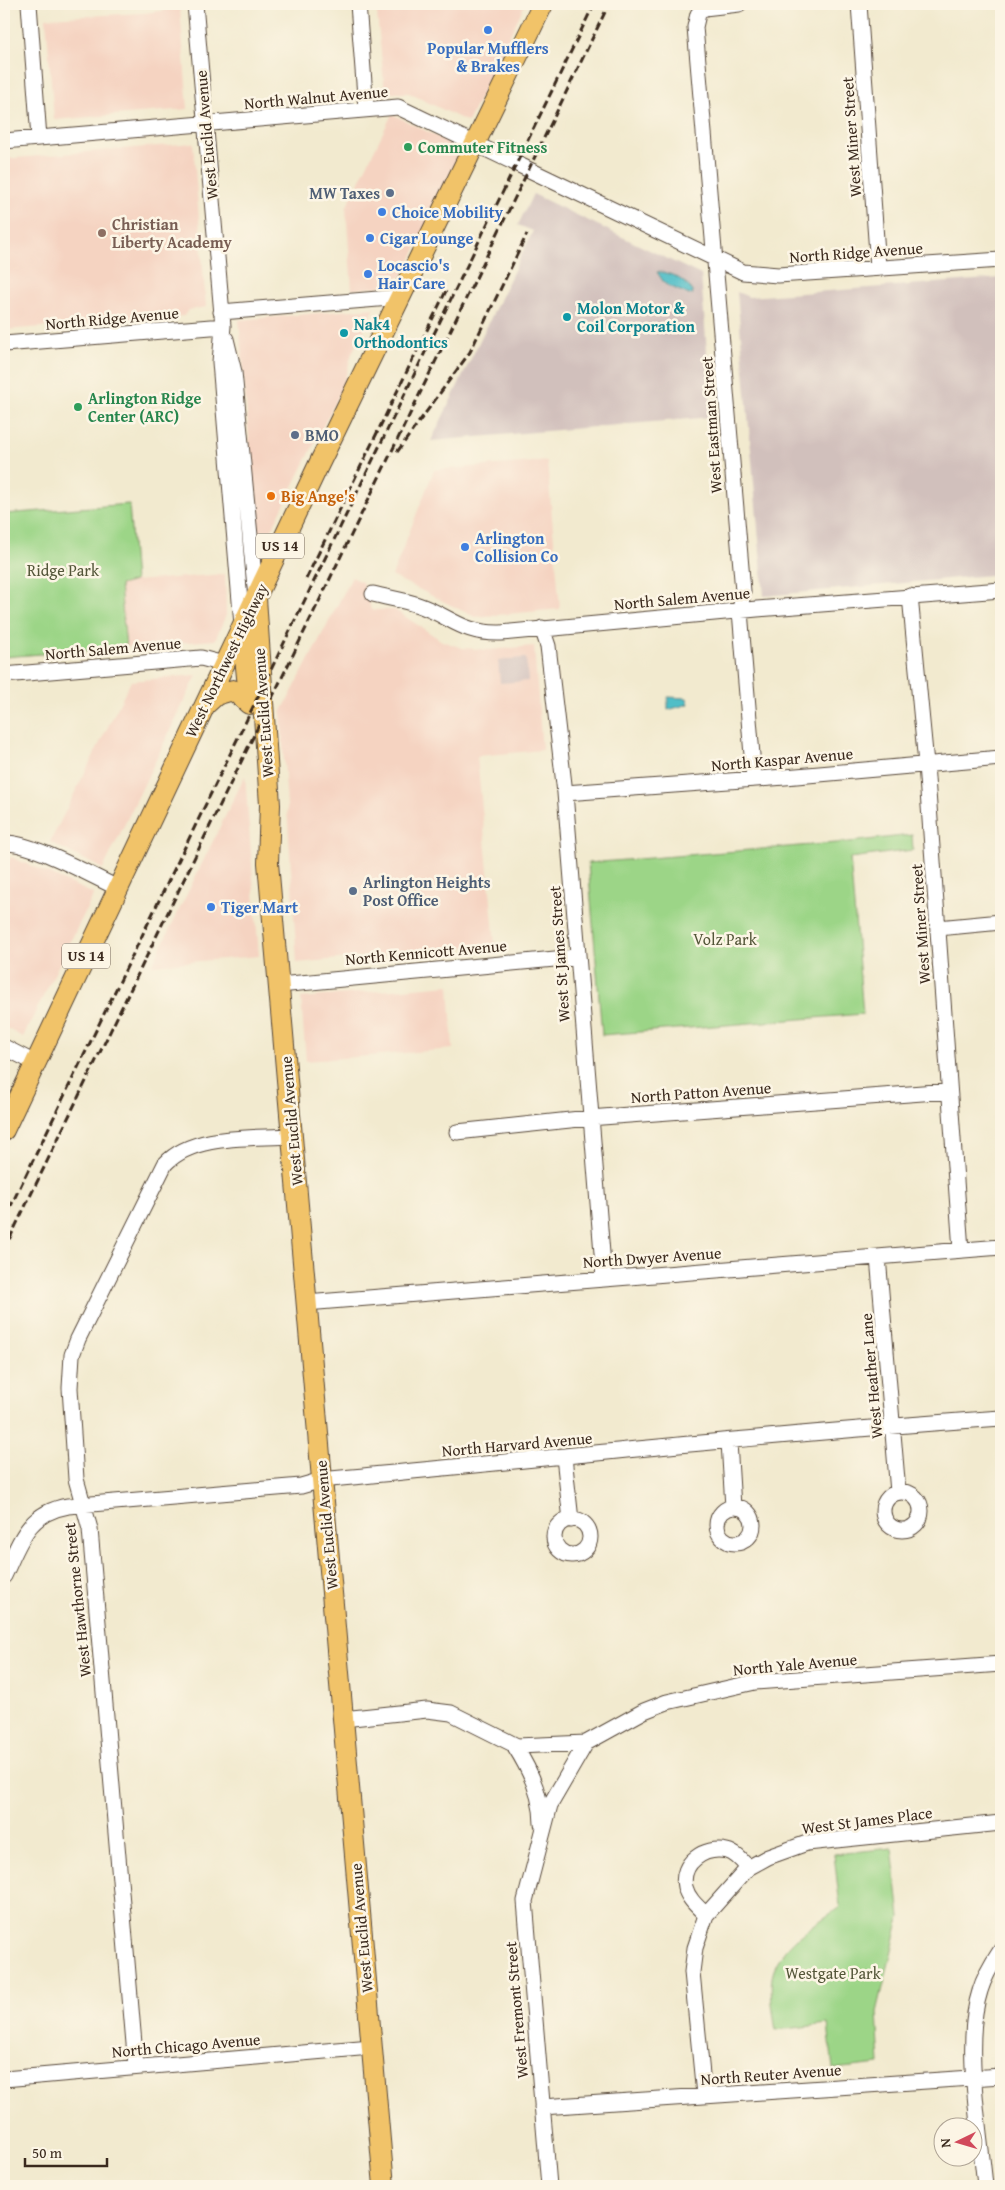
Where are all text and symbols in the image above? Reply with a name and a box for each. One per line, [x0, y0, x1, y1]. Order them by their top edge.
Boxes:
marker: Popular Mufflers & Brakes [482, 24, 494, 36]
place label: Popular Mufflers & Brakes [427, 36, 549, 78]
street label: West Euclid Avenue [188, 69, 224, 201]
street label: West Miner Street [835, 76, 867, 198]
street label: North Walnut Avenue [243, 79, 389, 115]
place label: Commuter Fitness [418, 135, 547, 159]
marker: Commuter Fitness [402, 141, 414, 153]
place label: MW Taxes [309, 181, 380, 205]
marker: MW Taxes [384, 187, 396, 199]
place label: Choice Mobility [392, 200, 504, 224]
marker: Choice Mobility [376, 206, 388, 218]
place label: Christian Liberty Academy [112, 212, 233, 254]
place label: Cigar Lounge [380, 226, 473, 250]
marker: Christian Liberty Academy [96, 227, 108, 239]
marker: Cigar Lounge [364, 232, 376, 244]
street label: North Ridge Avenue [788, 235, 924, 269]
place label: Locascio's Hair Care [378, 253, 450, 295]
marker: Locascio's Hair Care [362, 268, 374, 280]
place label: Molon Motor & Coil Corporation [577, 296, 695, 338]
street label: North Ridge Avenue [44, 300, 180, 336]
marker: Molon Motor & Coil Corporation [561, 311, 573, 323]
place label: Nak4 Orthodontics [354, 312, 448, 354]
marker: Nak4 Orthodontics [338, 327, 350, 339]
street label: West Eastman Street [694, 355, 728, 494]
place label: Arlington Ridge Center (ARC) [88, 386, 201, 428]
marker: Arlington Ridge Center (ARC) [72, 401, 84, 413]
place label: BMO [305, 423, 339, 447]
marker: BMO [289, 429, 301, 441]
place label: Big Ange's [281, 484, 355, 508]
marker: Big Ange's [265, 490, 277, 502]
place label: Arlington Collision Co [475, 526, 559, 568]
road number: US 14 [256, 534, 304, 558]
marker: Arlington Collision Co [459, 541, 471, 553]
park label: Ridge Park [27, 558, 100, 582]
street label: West Northwest Highway [178, 579, 274, 741]
street label: North Salem Avenue [613, 580, 751, 616]
street label: North Salem Avenue [44, 630, 182, 666]
street label: West Euclid Avenue [247, 647, 279, 779]
street label: North Kaspar Avenue [710, 741, 854, 777]
street label: West Miner Street [904, 863, 936, 985]
place label: Arlington Heights Post Office [363, 870, 491, 912]
marker: Arlington Heights Post Office [347, 885, 359, 897]
street label: West St James Street [542, 885, 576, 1023]
place label: Tiger Mart [221, 895, 298, 919]
marker: Tiger Mart [205, 901, 217, 913]
park label: Volz Park [693, 927, 758, 951]
street label: North Kennicott Avenue [344, 933, 508, 971]
road number: US 14 [62, 944, 110, 968]
street label: West Euclid Avenue [273, 1055, 309, 1187]
street label: North Patton Avenue [630, 1075, 772, 1109]
street label: North Dwyer Avenue [582, 1240, 722, 1274]
street label: West Heather Lane [854, 1312, 888, 1440]
street label: North Harvard Avenue [441, 1425, 593, 1463]
street label: West Euclid Avenue [308, 1459, 344, 1591]
street label: West Hawthorne Street [57, 1521, 97, 1678]
street label: North Yale Avenue [732, 1647, 858, 1681]
street label: West St James Place [800, 1800, 934, 1840]
street label: West Euclid Avenue [343, 1862, 379, 1994]
street label: West Fremont Street [498, 1940, 534, 2080]
park label: Westgate Park [785, 1961, 882, 1985]
street label: North Chicago Avenue [111, 2027, 261, 2063]
street label: North Reuter Avenue [700, 2057, 842, 2091]
north arrow [932, 2118, 982, 2168]
scale bar [25, 2135, 108, 2167]
text: N [935, 2137, 955, 2149]
text: 50 m [32, 2142, 63, 2163]

